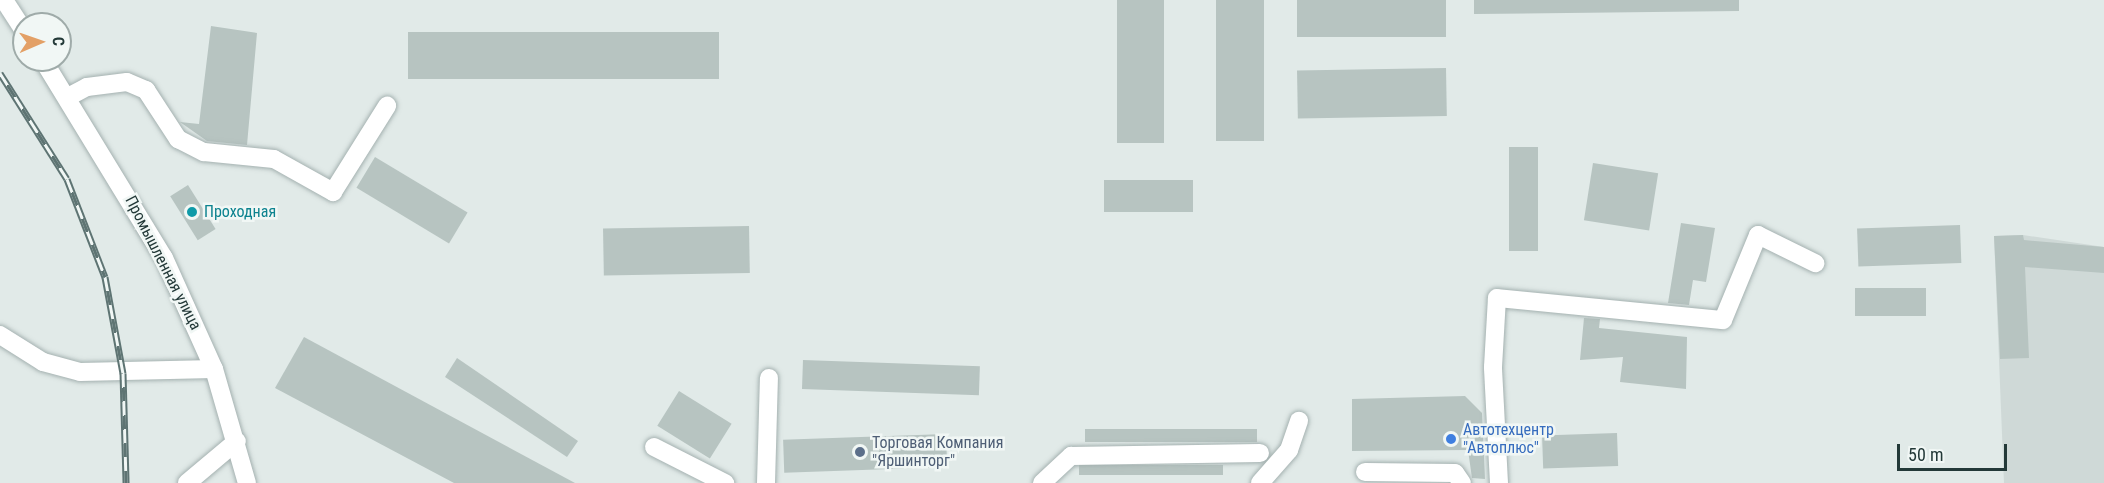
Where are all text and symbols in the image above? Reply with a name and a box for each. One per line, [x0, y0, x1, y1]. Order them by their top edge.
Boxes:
north arrow [12, 12, 72, 72]
text: С [49, 37, 68, 46]
street label: Промышленная улица [121, 193, 205, 333]
place label: Проходная [204, 202, 276, 222]
marker: Проходная [185, 205, 199, 219]
place label: Автотехцентр "Автоплюс" [1463, 420, 1554, 458]
marker: Автотехцентр "Автоплюс" [1444, 432, 1458, 446]
scale bar [1900, 432, 2010, 470]
place label: Торговая Компания "Яршинторг" [872, 433, 1003, 471]
text: 50 m [1908, 444, 1943, 465]
marker: Торговая Компания "Яршинторг" [853, 445, 867, 459]

